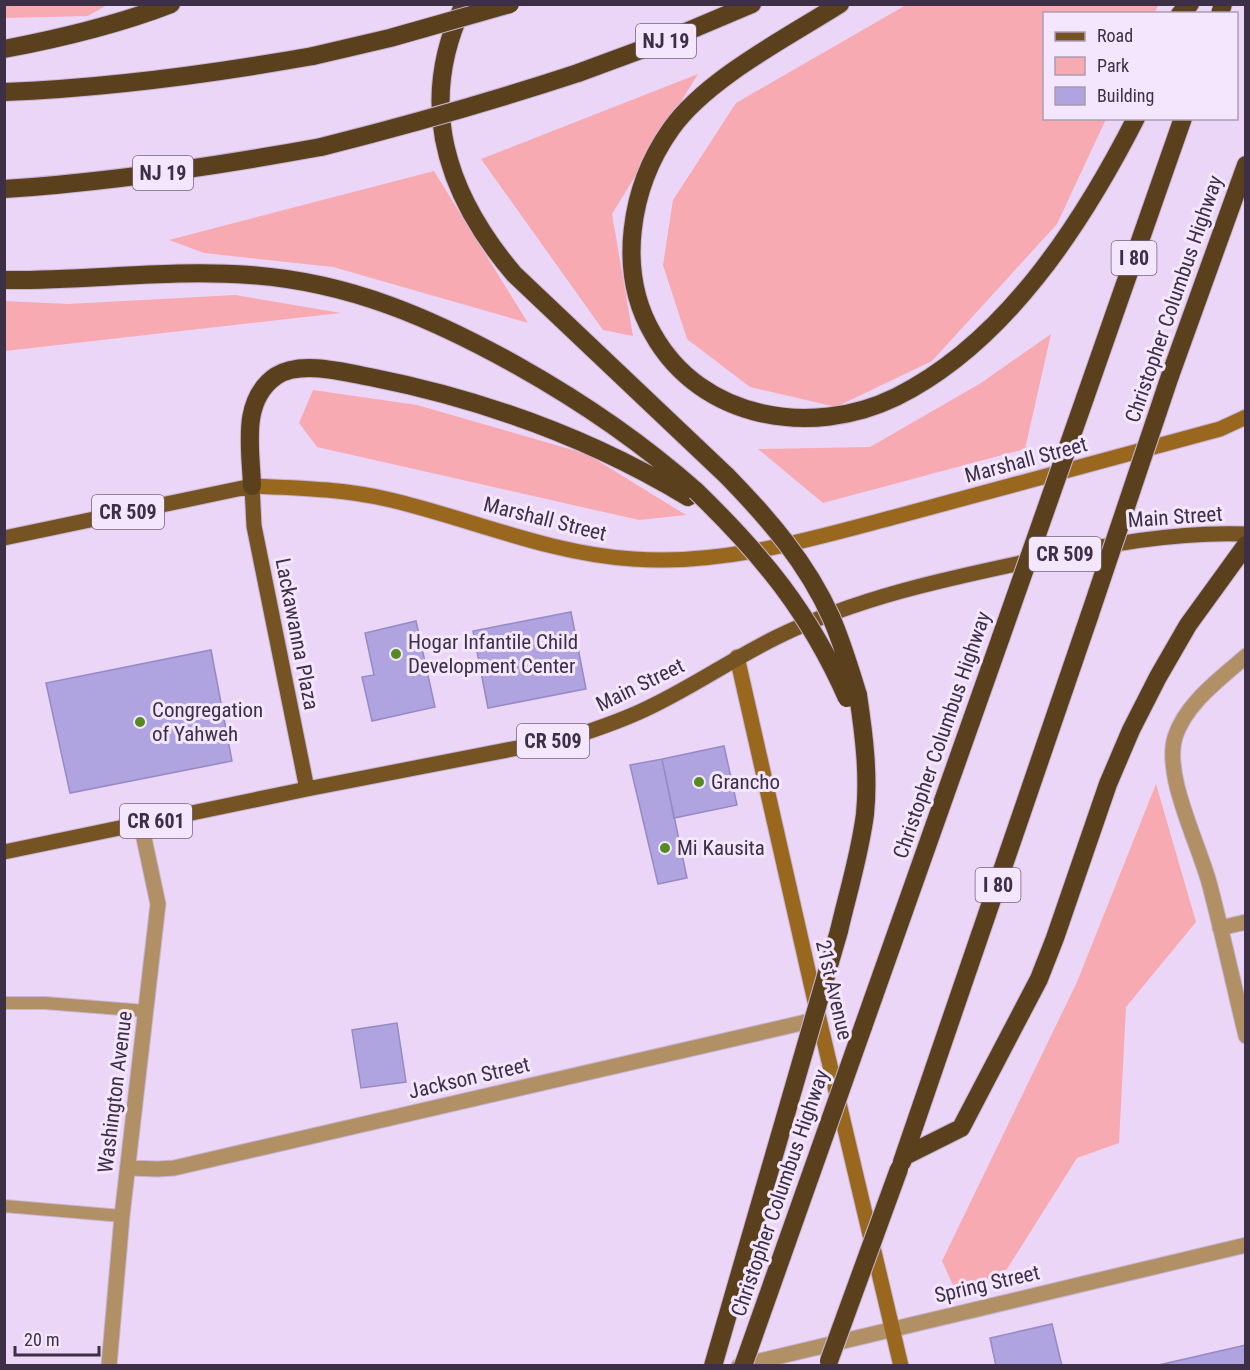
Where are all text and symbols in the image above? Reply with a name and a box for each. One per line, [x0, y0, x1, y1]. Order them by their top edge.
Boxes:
legend [1043, 12, 1238, 120]
road number: NJ 19 [636, 24, 696, 58]
text: Road [1097, 25, 1133, 46]
text: Park [1097, 55, 1129, 76]
text: Building [1097, 85, 1154, 106]
road number: NJ 19 [133, 156, 193, 190]
street label: Christopher Columbus Highway [1120, 172, 1228, 426]
road number: I 80 [1112, 241, 1156, 275]
street label: Marshall Street [962, 432, 1090, 488]
street label: Marshall Street [481, 492, 609, 546]
road number: CR 509 [92, 495, 164, 529]
street label: Main Street [1127, 502, 1223, 532]
road number: CR 509 [1029, 537, 1101, 571]
street label: Lackawanna Plaza [271, 556, 323, 712]
street label: Christopher Columbus Highway [888, 608, 996, 862]
place label: Hogar Infantile Child Development Center [408, 630, 578, 678]
marker: Hogar Infantile Child Development Center [389, 647, 403, 661]
street label: Main Street [592, 653, 688, 717]
place label: Congregation of Yahweh [152, 698, 263, 746]
marker: Congregation of Yahweh [133, 715, 147, 729]
road number: CR 509 [517, 724, 589, 758]
place label: Grancho [711, 770, 780, 794]
marker: Grancho [692, 775, 706, 789]
road number: CR 601 [120, 804, 192, 838]
place label: Mi Kausita [677, 836, 765, 860]
marker: Mi Kausita [658, 841, 672, 855]
road number: I 80 [976, 868, 1020, 902]
street label: 21st Avenue [811, 938, 857, 1042]
street label: Washington Avenue [93, 1010, 137, 1174]
street label: Jackson Street [406, 1052, 532, 1104]
street label: Christopher Columbus Highway [726, 1066, 834, 1320]
street label: Spring Street [932, 1260, 1042, 1308]
scale bar [15, 1319, 99, 1357]
text: 20 m [24, 1329, 59, 1350]

